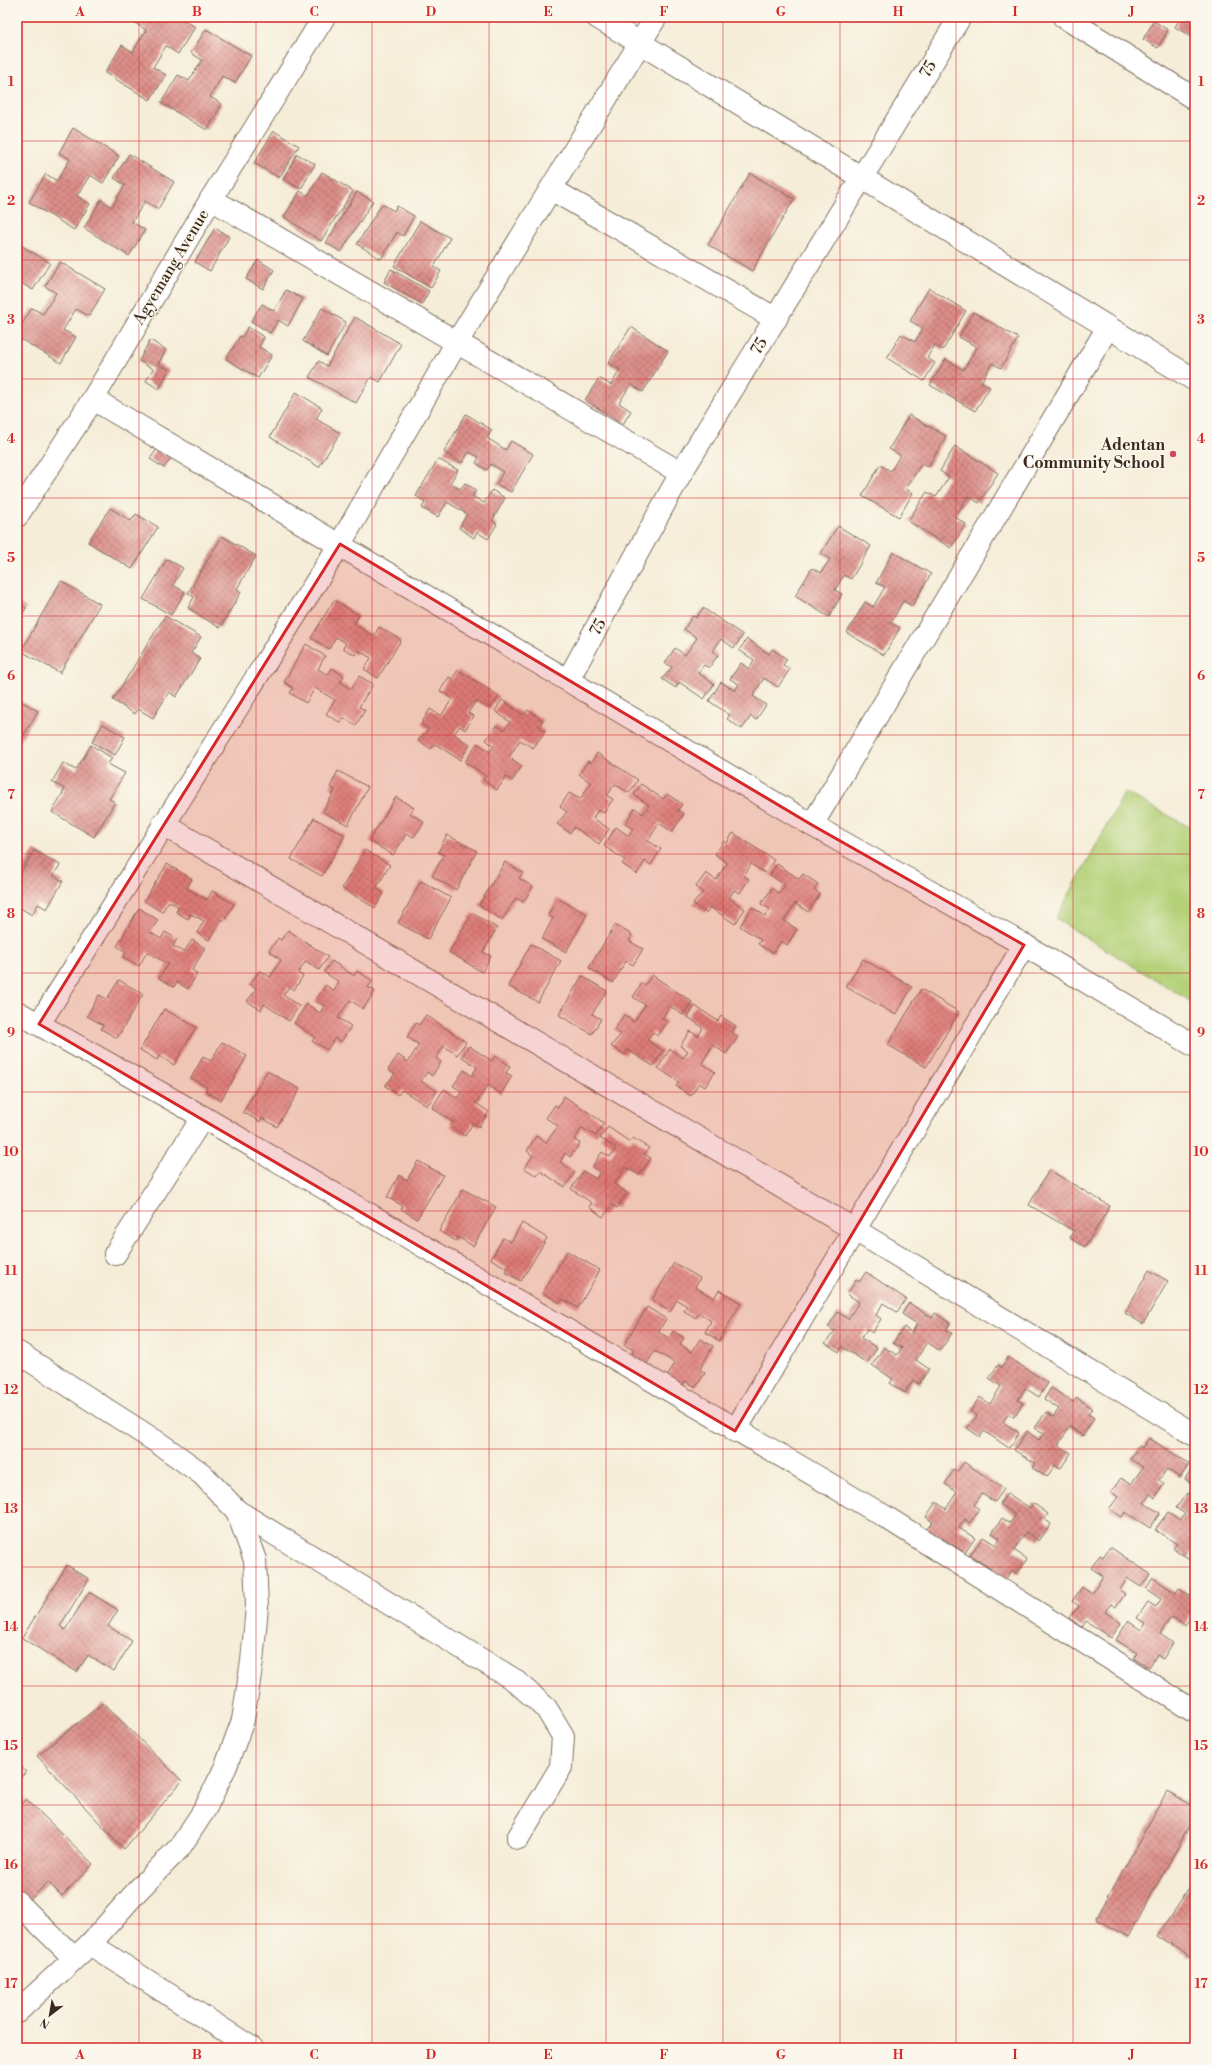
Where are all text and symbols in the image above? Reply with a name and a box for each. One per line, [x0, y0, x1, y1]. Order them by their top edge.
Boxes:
text: A [74, 4, 85, 20]
text: B [192, 4, 202, 20]
text: C [309, 4, 319, 20]
text: D [426, 4, 436, 20]
text: E [543, 4, 553, 20]
text: F [659, 4, 669, 20]
text: G [776, 4, 787, 20]
text: H [893, 4, 904, 20]
text: I [1012, 4, 1018, 20]
text: J [1127, 4, 1135, 20]
street label: 75 [915, 57, 941, 81]
text: 1 [8, 74, 15, 90]
text: 1 [1198, 74, 1205, 90]
text: 2 [7, 193, 15, 209]
text: 2 [1197, 193, 1205, 209]
street label: Agyemang Avenue [128, 206, 213, 329]
text: 3 [7, 312, 15, 328]
text: 3 [1197, 312, 1205, 328]
street label: 75 [746, 334, 772, 358]
text: 4 [7, 431, 16, 447]
text: 4 [1197, 431, 1206, 447]
place label: Adentan Community School [1023, 435, 1166, 473]
marker: Adentan Community School [1168, 449, 1178, 459]
text: 5 [7, 550, 15, 566]
text: 5 [1197, 550, 1205, 566]
street label: 75 [585, 615, 611, 639]
text: 6 [7, 668, 15, 684]
text: 6 [1197, 668, 1205, 684]
text: 7 [7, 787, 15, 803]
text: 7 [1197, 787, 1205, 803]
text: 8 [7, 906, 15, 922]
text: 8 [1197, 906, 1205, 922]
text: 9 [7, 1025, 15, 1041]
text: 9 [1197, 1025, 1205, 1041]
text: 10 [3, 1144, 19, 1160]
text: 10 [1193, 1144, 1209, 1160]
text: 11 [5, 1263, 18, 1279]
text: 11 [1195, 1263, 1208, 1279]
text: 12 [4, 1382, 18, 1398]
text: 12 [1194, 1382, 1208, 1398]
text: 13 [4, 1501, 18, 1517]
text: 13 [1194, 1501, 1208, 1517]
text: 14 [4, 1619, 18, 1635]
text: 14 [1194, 1619, 1208, 1635]
text: 15 [4, 1738, 18, 1754]
text: 15 [1194, 1738, 1208, 1754]
text: 16 [4, 1857, 18, 1873]
text: 16 [1194, 1857, 1208, 1873]
text: 17 [4, 1976, 18, 1992]
text: 17 [1194, 1976, 1208, 1992]
north arrow [30, 1995, 70, 2035]
text: N [38, 2014, 53, 2031]
text: A [74, 2047, 85, 2063]
text: B [192, 2047, 202, 2063]
text: C [309, 2047, 319, 2063]
text: D [426, 2047, 436, 2063]
text: E [543, 2047, 553, 2063]
text: F [659, 2047, 669, 2063]
text: G [776, 2047, 787, 2063]
text: H [893, 2047, 904, 2063]
text: I [1012, 2047, 1018, 2063]
text: J [1127, 2047, 1135, 2063]

